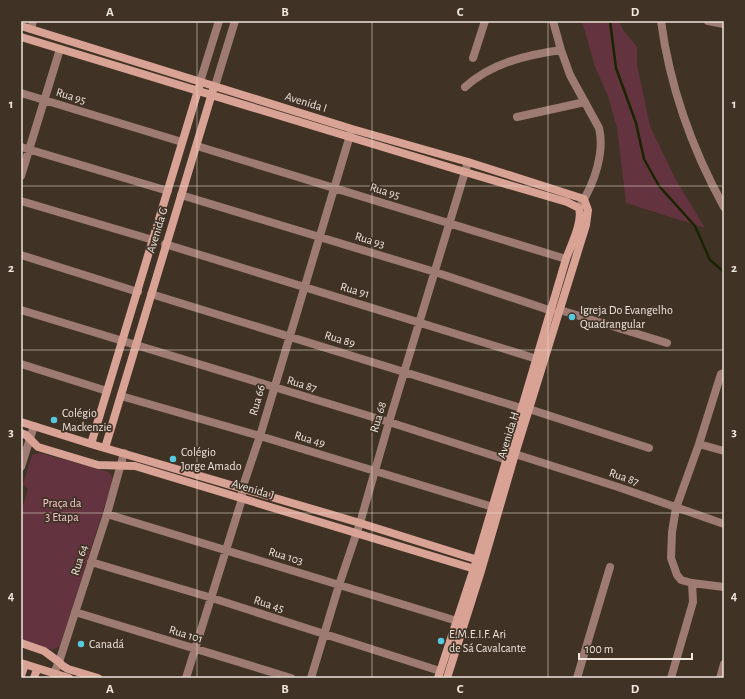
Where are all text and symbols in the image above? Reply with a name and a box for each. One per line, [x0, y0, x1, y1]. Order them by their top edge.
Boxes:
text: A [106, 6, 114, 19]
text: B [281, 6, 289, 19]
text: C [457, 6, 464, 19]
text: D [631, 6, 640, 19]
street label: Rua 95 [55, 86, 87, 106]
street label: Avenida I [284, 90, 328, 114]
text: 1 [9, 98, 13, 111]
text: 1 [732, 98, 736, 111]
street label: Rua 95 [369, 181, 401, 201]
street label: Avenida G [144, 206, 170, 254]
street label: Rua 93 [354, 230, 386, 250]
text: 2 [8, 262, 14, 275]
text: 2 [731, 262, 737, 275]
street label: Rua 91 [339, 280, 371, 300]
place label: Igreja Do Evangelho Quadrangular [580, 304, 673, 331]
marker: Igreja Do Evangelho Quadrangular [567, 312, 577, 322]
street label: Rua 89 [323, 329, 357, 349]
street label: Rua 87 [286, 374, 318, 394]
street label: Rua 66 [247, 383, 267, 417]
street label: Rua 68 [368, 400, 388, 434]
place label: Colégio Mackenzie [62, 407, 112, 433]
street label: Avenida H [495, 410, 521, 460]
marker: Colégio Mackenzie [49, 415, 59, 425]
text: 3 [8, 426, 14, 439]
text: 3 [731, 426, 737, 439]
street label: Rua 49 [293, 429, 327, 449]
place label: Colégio Jorge Amado [181, 446, 242, 472]
marker: Colégio Jorge Amado [168, 454, 178, 464]
street label: Rua 87 [608, 466, 640, 488]
street label: Avenida J [230, 477, 276, 501]
park label: Praça da 3 Etapa [42, 497, 82, 523]
street label: Rua 64 [68, 543, 90, 577]
street label: Rua 103 [267, 545, 305, 567]
text: 4 [8, 590, 15, 603]
text: 4 [731, 590, 738, 603]
street label: Rua 45 [252, 594, 286, 614]
street label: Rua 101 [168, 623, 204, 645]
place label: E.M.E.I.F. Ari de Sá Cavalcante [449, 628, 526, 654]
scale bar [579, 635, 692, 661]
marker: E.M.E.I.F. Ari de Sá Cavalcante [436, 636, 446, 646]
place label: Canadá [89, 638, 125, 650]
marker: Canadá [76, 639, 86, 649]
text: 100 m [585, 643, 613, 655]
text: A [106, 683, 114, 696]
text: B [281, 683, 289, 696]
text: C [457, 683, 464, 696]
text: D [631, 683, 640, 696]

